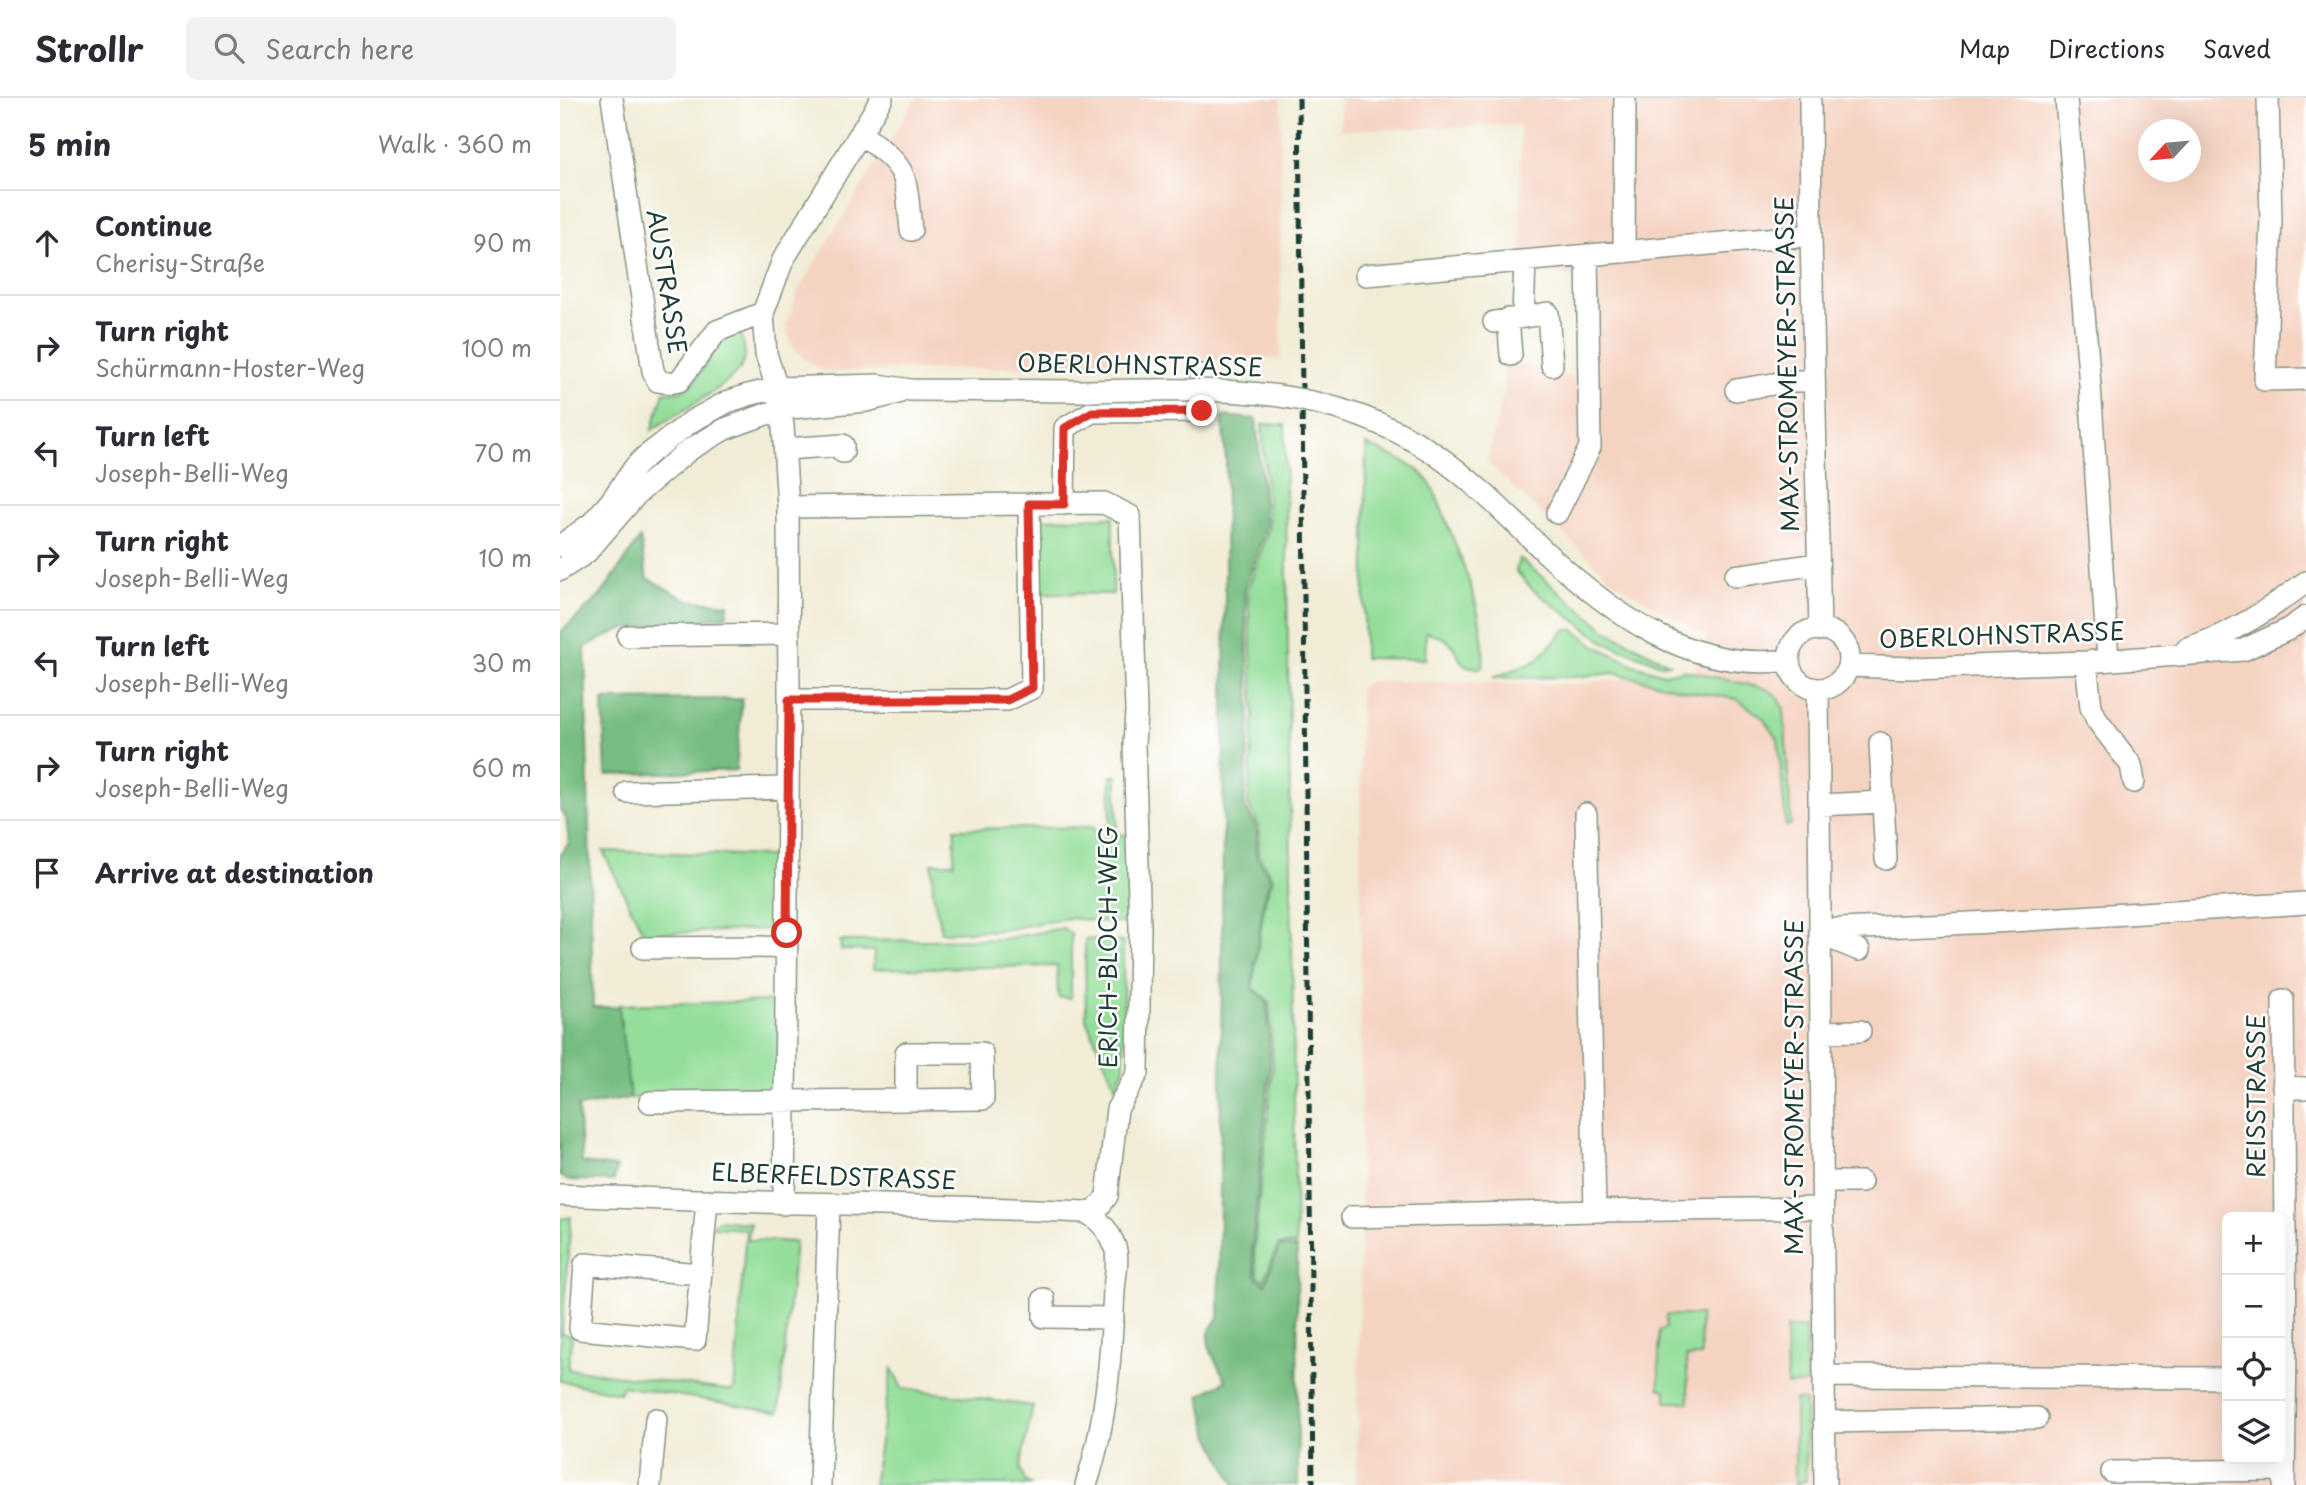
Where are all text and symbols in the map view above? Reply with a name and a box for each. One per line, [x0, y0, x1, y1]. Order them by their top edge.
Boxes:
search box [186, 17, 676, 80]
text: Strollr [35, 23, 144, 73]
icon: search [210, 29, 248, 67]
text: Search here [266, 29, 414, 68]
text: Map [1959, 30, 2010, 66]
text: Directions [2048, 30, 2165, 66]
text: Saved [2203, 30, 2271, 66]
north arrow [2138, 119, 2201, 182]
text: 5 min [28, 121, 111, 166]
text: Walk · 360 m [378, 126, 532, 161]
street label: MAX-STROMEYER-STRASSE [1765, 196, 1807, 532]
text: Continue [95, 206, 212, 245]
street label: AUSTRASSE [639, 207, 697, 357]
icon: ahead [28, 224, 66, 262]
text: 90 m [473, 225, 532, 260]
text: Cherisy-Straße [95, 245, 265, 280]
text: Turn right [95, 311, 229, 350]
icon: right [28, 329, 66, 367]
text: 100 m [462, 330, 532, 365]
street label: OBERLOHNSTRASSE [1017, 344, 1263, 384]
text: Schürmann-Hoster-Weg [95, 350, 365, 385]
route end [1186, 395, 1217, 426]
text: Turn left [95, 416, 210, 455]
icon: left [28, 434, 66, 472]
text: 70 m [474, 435, 532, 470]
text: Joseph-Belli-Weg [95, 455, 289, 490]
text: Turn right [95, 521, 229, 560]
icon: right [28, 539, 66, 577]
text: 10 m [478, 540, 532, 575]
text: Joseph-Belli-Weg [95, 560, 289, 595]
street label: OBERLOHNSTRASSE [1878, 612, 2125, 656]
text: Turn left [95, 626, 210, 665]
icon: left [28, 644, 66, 682]
text: 30 m [471, 645, 532, 680]
text: Joseph-Belli-Weg [95, 665, 289, 700]
text: Turn right [95, 731, 229, 770]
icon: right [28, 749, 66, 787]
text: 60 m [472, 750, 532, 785]
text: Joseph-Belli-Weg [95, 770, 289, 805]
street label: ERICH-BLOCH-WEG [1089, 826, 1125, 1068]
text: Arrive at destination [95, 853, 374, 892]
icon: arrive [28, 854, 66, 892]
route start [771, 917, 802, 948]
street label: MAX-STROMEYER-STRASSE [1775, 919, 1811, 1255]
street label: REISSTRASSE [2237, 1014, 2273, 1178]
street label: ELBERFELDSTRASSE [711, 1153, 957, 1197]
map controls [2222, 1212, 2285, 1464]
button: + [2222, 1212, 2285, 1275]
button: − [2222, 1275, 2285, 1338]
button: locate [2222, 1338, 2285, 1401]
button: layers [2222, 1401, 2285, 1464]

